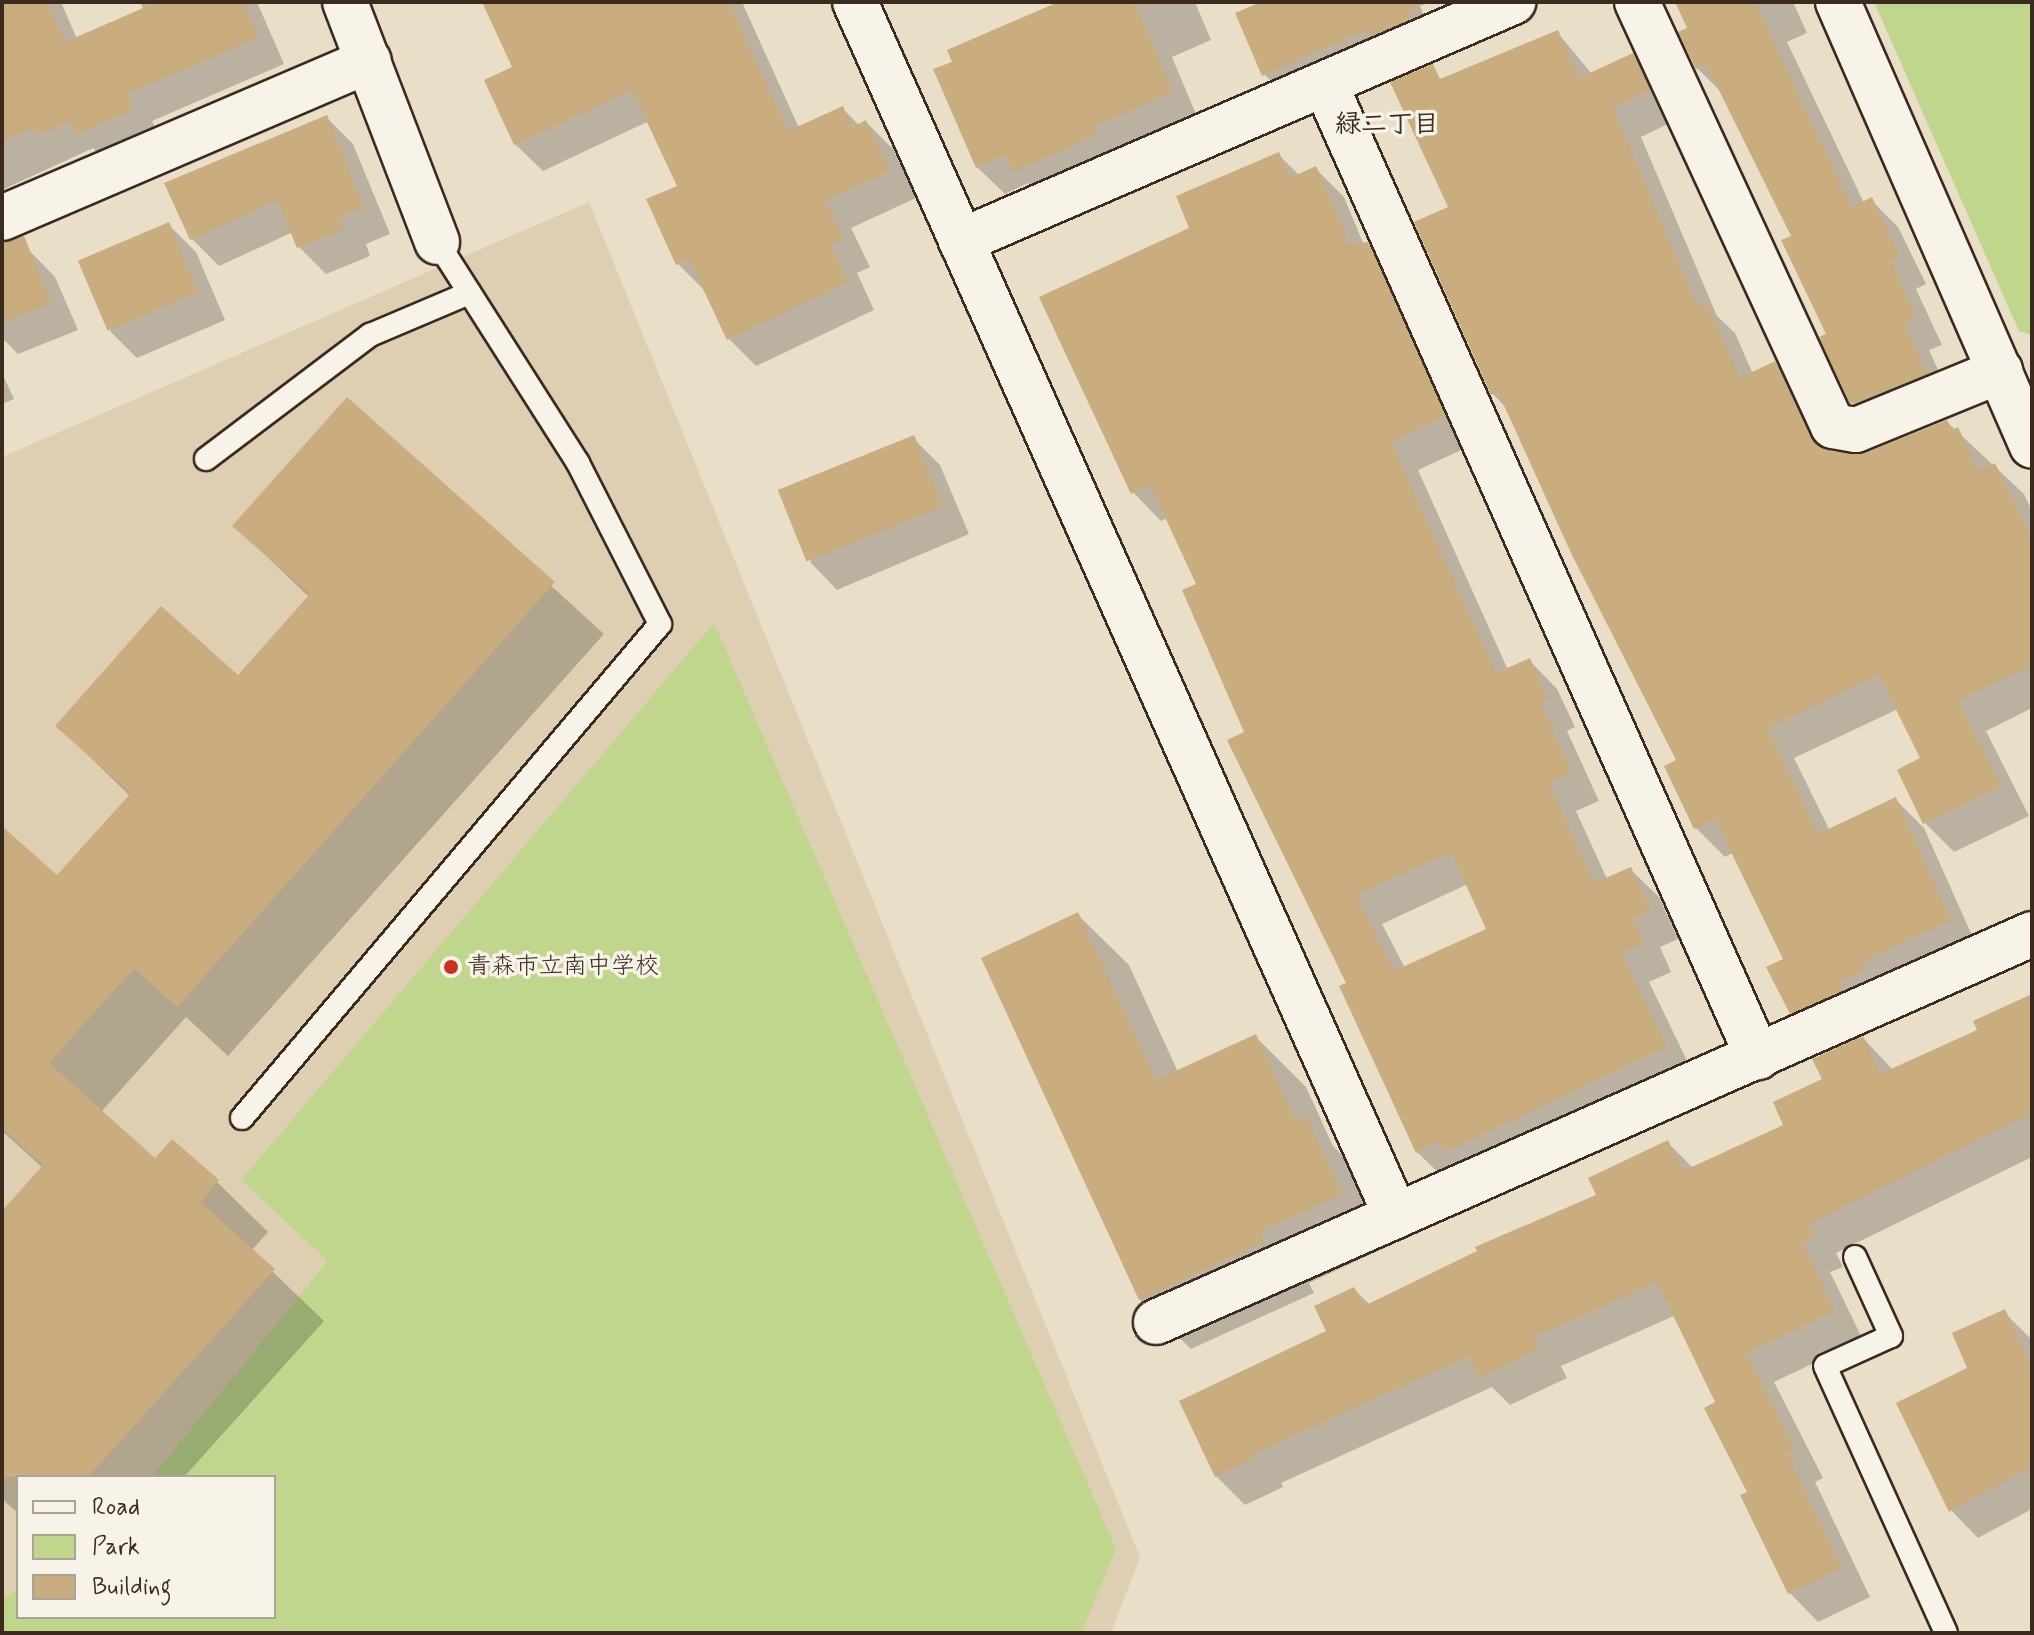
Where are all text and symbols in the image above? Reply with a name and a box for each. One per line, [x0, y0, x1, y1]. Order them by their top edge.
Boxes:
district label: 緑二丁目 [1335, 110, 1439, 142]
place label: 青森市立南中学校 [467, 953, 659, 981]
marker: 青森市立南中学校 [442, 958, 460, 976]
legend [16, 1475, 276, 1619]
text: Road [92, 1492, 140, 1523]
text: Park [92, 1532, 140, 1563]
text: Building [92, 1572, 172, 1603]

